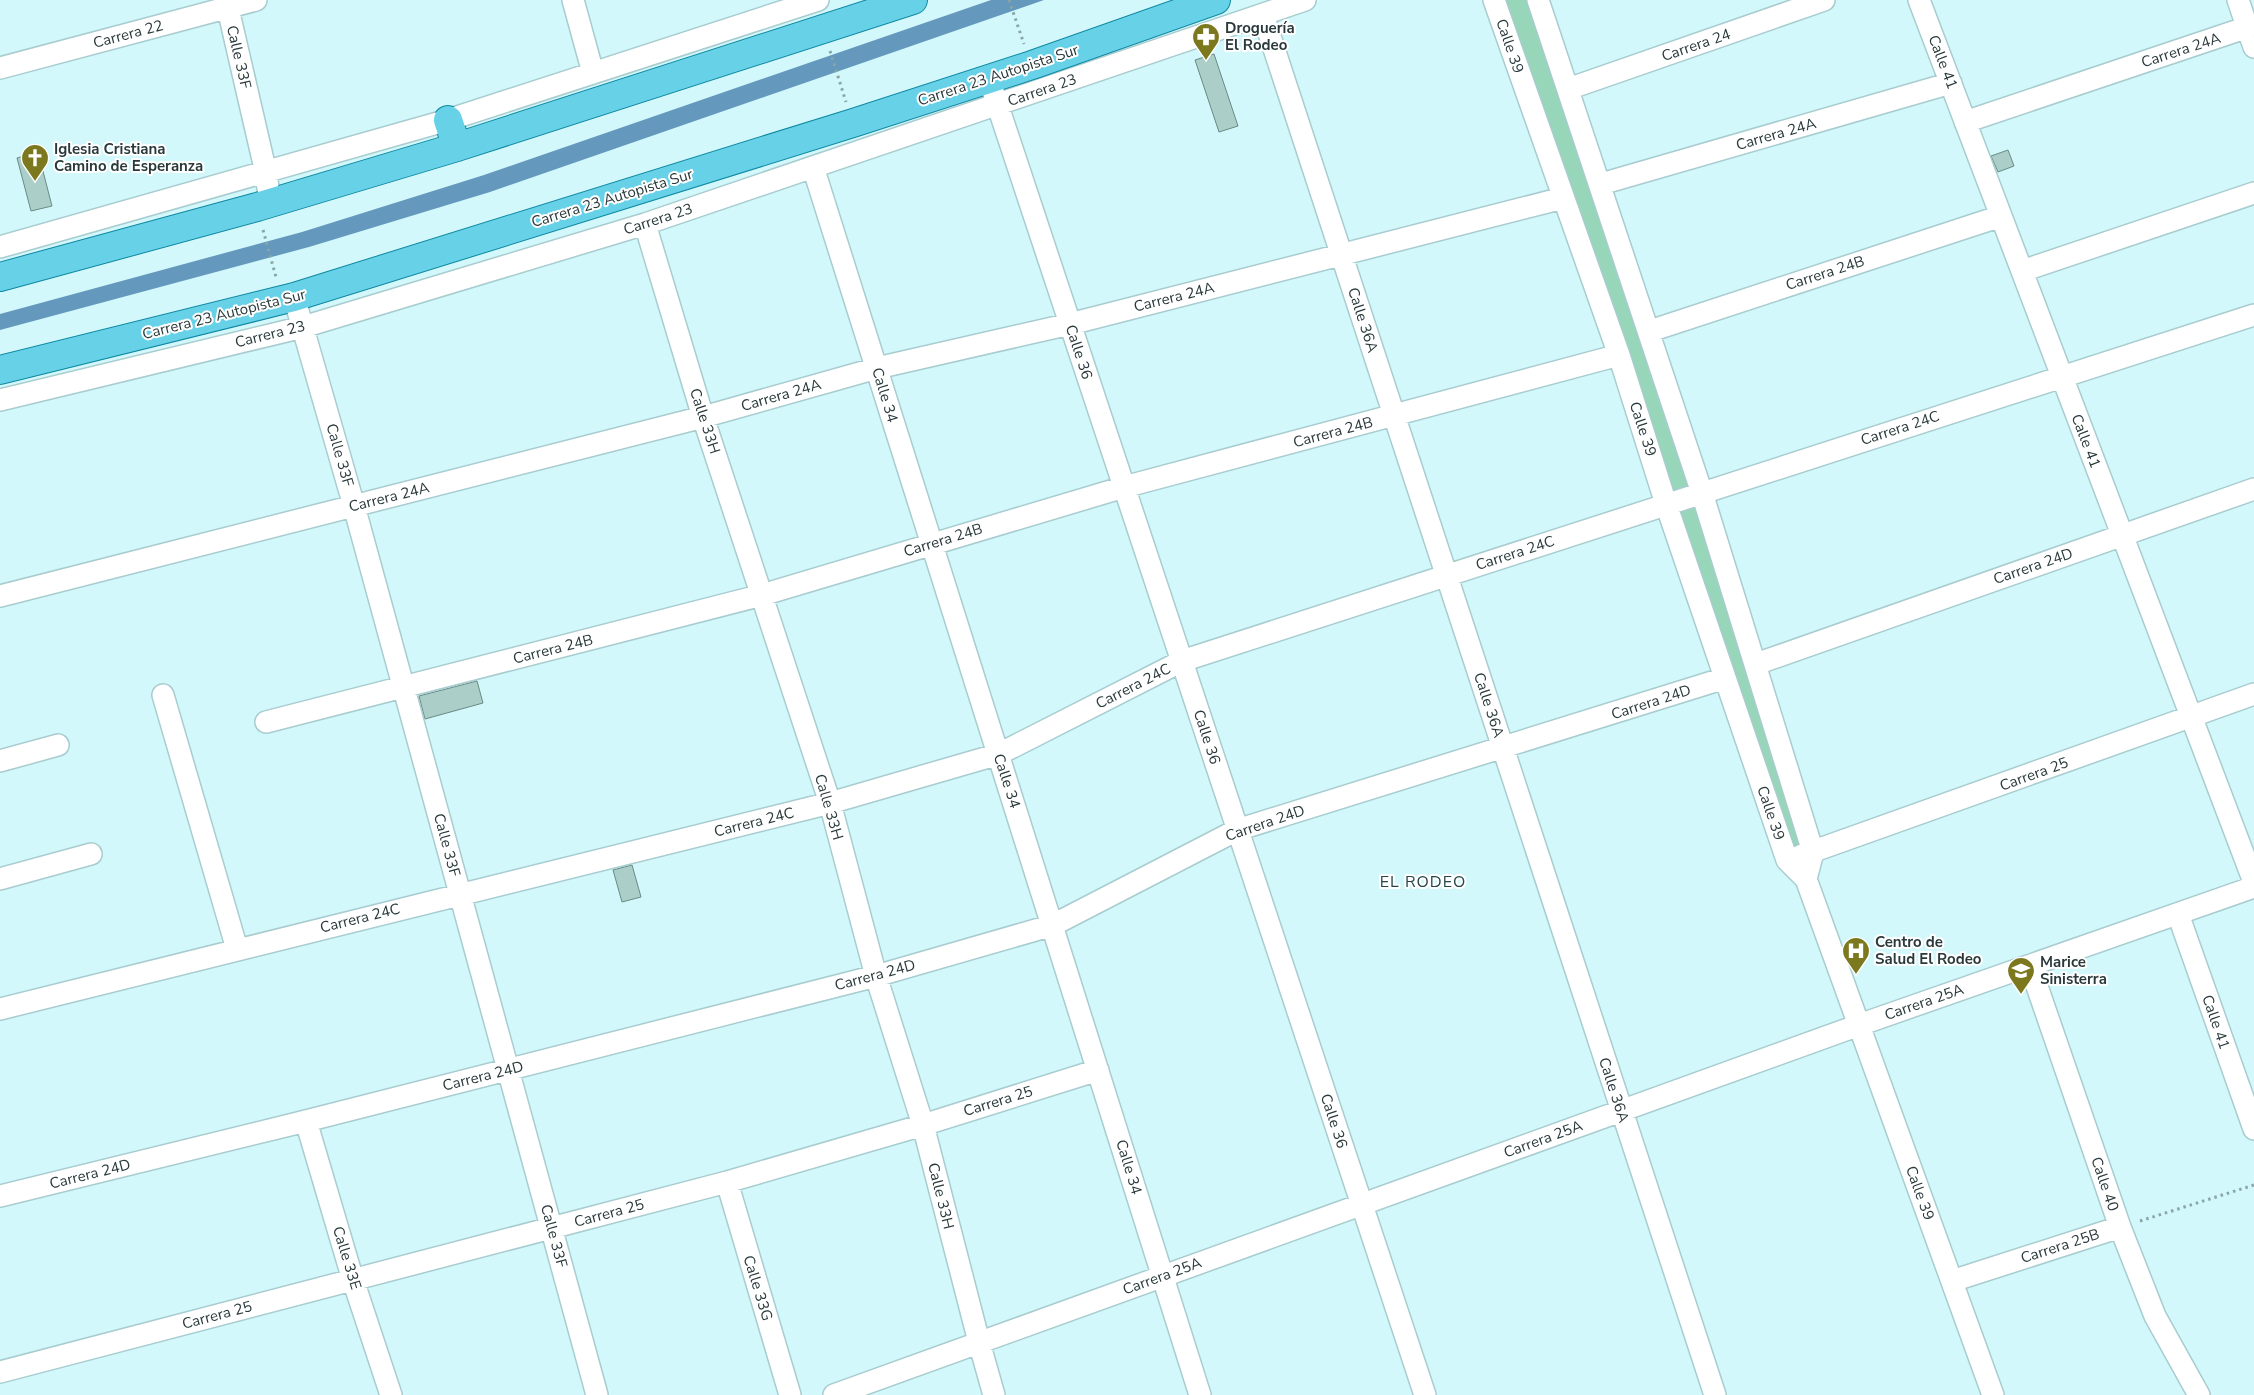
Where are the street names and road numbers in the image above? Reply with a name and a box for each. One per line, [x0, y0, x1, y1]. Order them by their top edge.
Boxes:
street label: Carrera 22 [91, 15, 165, 53]
street label: Calle 39 [1491, 16, 1529, 76]
street label: Calle 33F [222, 23, 256, 91]
street label: Carrera 24 [1659, 24, 1733, 66]
street label: Carrera 24A [2139, 28, 2223, 72]
street label: Calle 41 [1924, 32, 1962, 92]
street label: Carrera 23 Autopista Sur [915, 41, 1081, 109]
street label: Carrera 23 [1005, 70, 1079, 110]
street label: Carrera 24A [1734, 113, 1818, 155]
street label: Carrera 23 Autopista Sur [529, 165, 695, 231]
street label: Carrera 23 [621, 199, 695, 239]
street label: Carrera 24B [1783, 251, 1867, 295]
street label: Carrera 24A [1132, 277, 1216, 317]
street label: Carrera 23 Autopista Sur [140, 285, 308, 343]
street label: Calle 36A [1343, 285, 1383, 355]
street label: Carrera 23 [233, 317, 307, 351]
street label: Calle 36 [1061, 322, 1097, 382]
street label: Calle 34 [867, 365, 903, 425]
street label: Carrera 24A [739, 374, 823, 416]
street label: Calle 33H [685, 386, 725, 456]
street label: Calle 39 [1625, 399, 1661, 459]
street label: Carrera 24C [1858, 406, 1942, 450]
street label: Calle 41 [2067, 411, 2105, 471]
street label: Carrera 24B [1291, 412, 1375, 452]
street label: Calle 33F [321, 421, 359, 489]
street label: Carrera 24A [347, 477, 431, 517]
street label: Carrera 24B [901, 518, 985, 562]
street label: Carrera 24C [1473, 531, 1557, 575]
street label: Carrera 24D [1991, 543, 2075, 589]
street label: Carrera 24B [511, 629, 595, 669]
street label: Carrera 24C [1092, 659, 1174, 713]
street label: Calle 36A [1469, 670, 1509, 740]
street label: Carrera 24D [1609, 680, 1693, 724]
street label: Calle 36 [1189, 707, 1225, 767]
street label: Calle 34 [989, 751, 1025, 811]
street label: Carrera 25 [1997, 752, 2071, 796]
street label: Calle 33H [810, 772, 848, 842]
street label: Calle 39 [1752, 783, 1790, 843]
street label: Carrera 24D [1223, 800, 1307, 846]
street label: Carrera 24C [712, 802, 796, 842]
street label: Calle 33F [429, 811, 465, 879]
street label: Carrera 24C [318, 898, 402, 938]
street label: Carrera 24D [832, 955, 918, 995]
street label: Carrera 25A [1882, 979, 1966, 1025]
street label: Calle 41 [2197, 992, 2235, 1052]
street label: Calle 36A [1594, 1055, 1634, 1125]
street label: Carrera 24D [440, 1056, 526, 1096]
street label: Carrera 25 [961, 1081, 1035, 1121]
street label: Calle 36 [1316, 1091, 1352, 1151]
street label: Carrera 25A [1501, 1115, 1585, 1162]
street label: Calle 34 [1111, 1137, 1147, 1197]
street label: Carrera 24D [47, 1154, 133, 1194]
street label: Calle 40 [2086, 1154, 2124, 1214]
street label: Calle 33H [923, 1161, 959, 1231]
street label: Calle 39 [1901, 1163, 1939, 1223]
street label: Carrera 25 [572, 1194, 646, 1232]
street label: Calle 33F [536, 1202, 572, 1270]
street label: Calle 33E [328, 1224, 366, 1292]
street label: Carrera 25B [2018, 1224, 2102, 1268]
street label: Carrera 25A [1120, 1252, 1204, 1299]
street label: Calle 33G [739, 1253, 777, 1323]
street label: Carrera 25 [180, 1296, 254, 1334]

